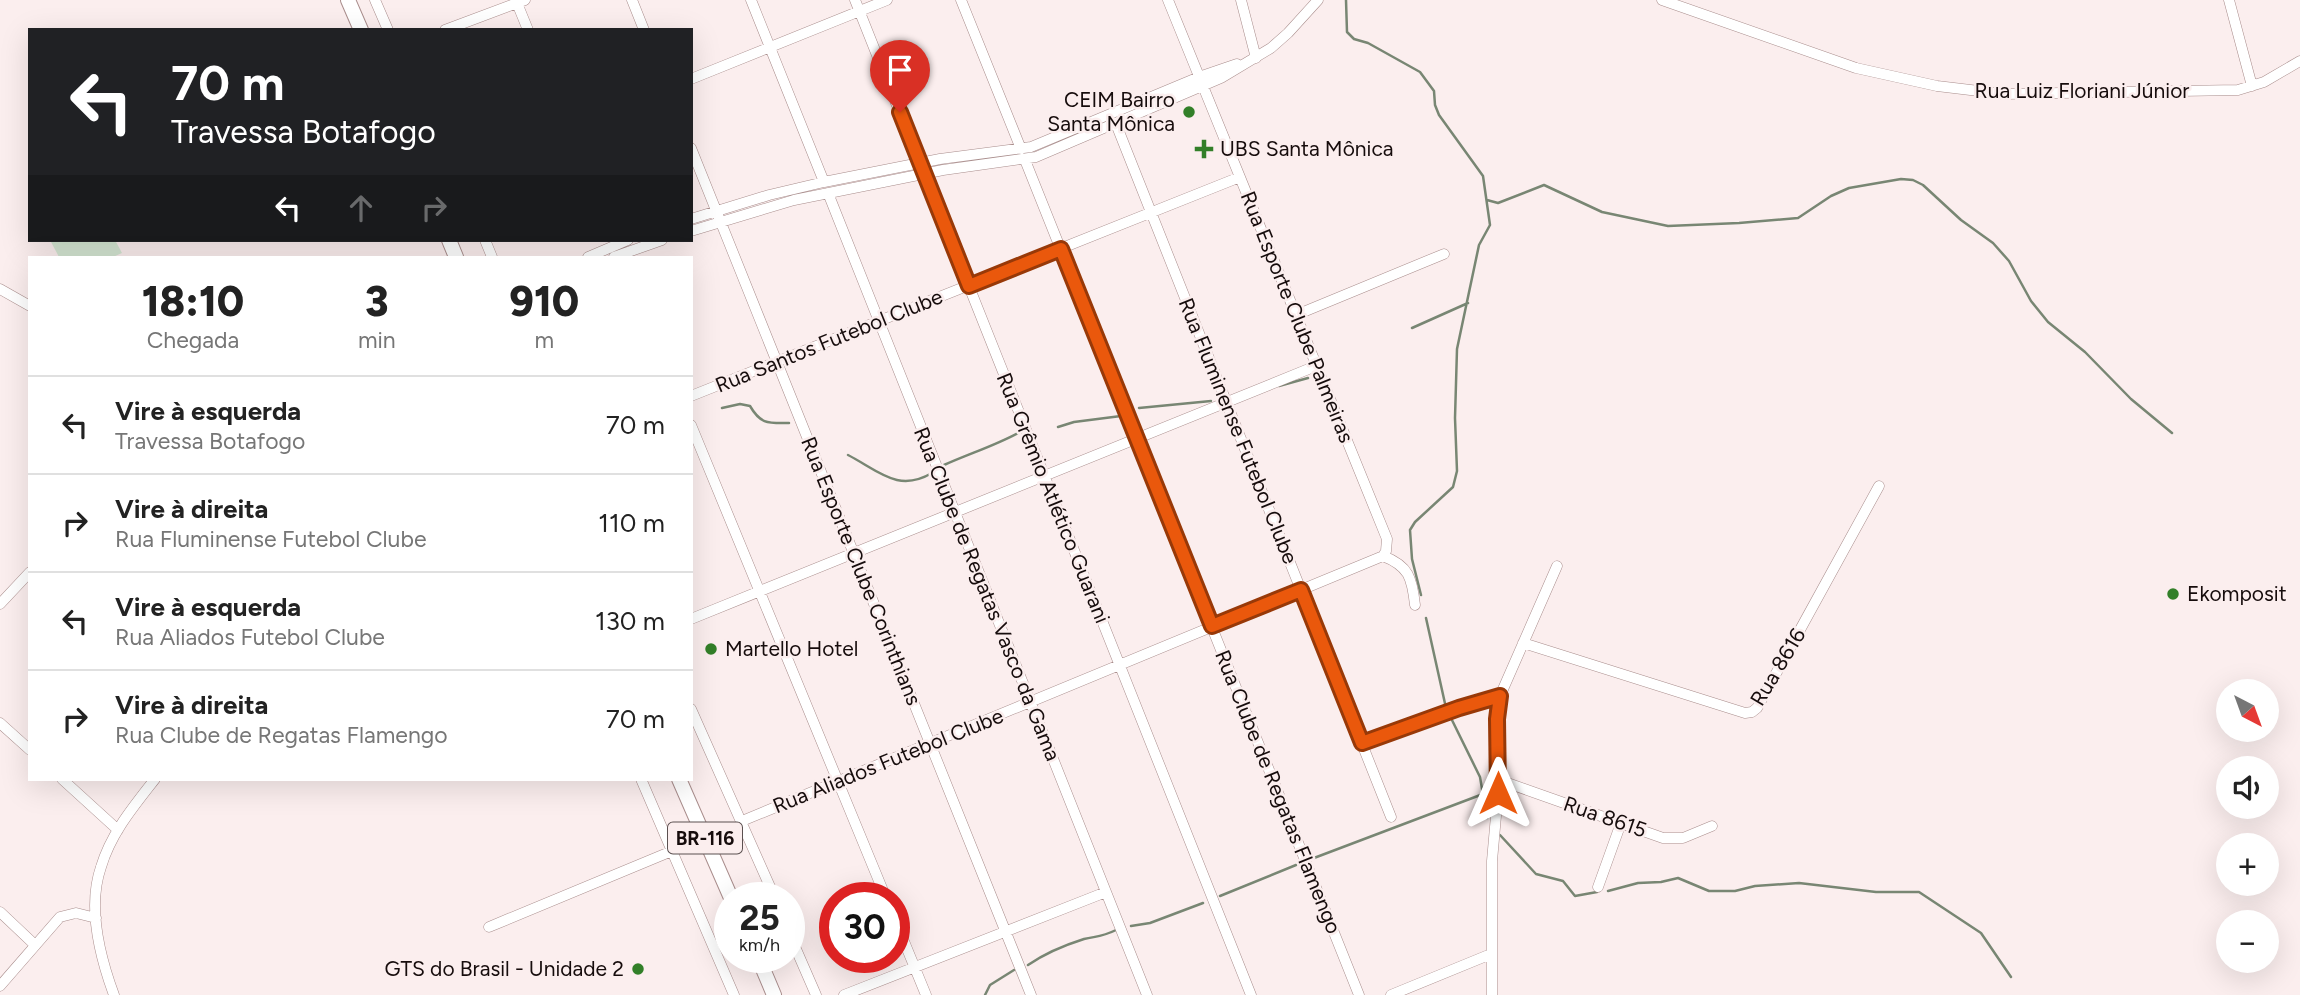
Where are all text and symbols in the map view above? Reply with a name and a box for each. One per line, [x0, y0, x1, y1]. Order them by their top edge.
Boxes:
pin [870, 40, 930, 112]
icon: arrive [881, 51, 919, 89]
text: 70 m [171, 53, 284, 112]
icon: left [56, 56, 147, 147]
street label: Rua Luiz Floriani Júnior [1975, 78, 2189, 103]
place label: CEIM Bairro Santa Mônica [1047, 87, 1175, 136]
marker: CEIM Bairro Santa Mônica [1181, 104, 1197, 120]
text: Travessa Botafogo [171, 113, 436, 151]
place label: UBS Santa Mônica [1220, 136, 1393, 161]
marker: UBS Santa Mônica [1194, 139, 1214, 159]
street label: Rua Esporte Clube Palmeiras [1236, 188, 1359, 446]
icon: left [269, 189, 307, 227]
icon: ahead [342, 189, 380, 227]
icon: right [415, 189, 453, 227]
text: 18:10 [142, 276, 244, 327]
text: 3 [365, 276, 389, 327]
text: 910 [509, 276, 579, 327]
street label: Rua Santos Futebol Clube [712, 283, 946, 398]
street label: Rua Fluminense Futebol Clube [1174, 294, 1303, 567]
text: Chegada [147, 326, 239, 354]
text: min [358, 326, 396, 354]
text: m [535, 326, 554, 354]
street label: Rua Grêmio Atlético Guarani [992, 369, 1115, 627]
text: Vire à esquerda [115, 395, 301, 427]
icon: left [56, 406, 94, 444]
text: 70 m [606, 409, 665, 441]
street label: Rua Clube de Regatas Vasco da Gama [909, 423, 1066, 764]
text: Travessa Botafogo [115, 427, 305, 455]
street label: Rua Esporte Clube Corinthians [796, 433, 927, 709]
text: Vire à direita [115, 493, 268, 525]
icon: right [56, 504, 94, 542]
text: 110 m [598, 507, 665, 539]
text: Rua Fluminense Futebol Clube [115, 525, 426, 553]
place label: Ekomposit [2187, 581, 2287, 606]
marker: Ekomposit [2165, 586, 2181, 602]
text: Vire à esquerda [115, 591, 301, 623]
icon: left [56, 602, 94, 640]
text: 130 m [595, 605, 665, 637]
text: Rua Aliados Futebol Clube [115, 623, 385, 651]
street label: Rua 8616 [1745, 623, 1811, 710]
place label: Martello Hotel [725, 636, 858, 661]
marker: Martello Hotel [703, 641, 719, 657]
street label: Rua Clube de Regatas Flamengo [1210, 646, 1347, 937]
north arrow [2216, 679, 2278, 742]
map controls [2216, 679, 2279, 973]
text: Vire à direita [115, 689, 268, 721]
icon: right [56, 700, 94, 738]
text: 70 m [606, 703, 665, 735]
street label: Rua Aliados Futebol Clube [769, 703, 1007, 818]
text: Rua Clube de Regatas Flamengo [115, 721, 448, 749]
position arrow [1461, 756, 1535, 830]
button: sound [2216, 756, 2279, 819]
street label: Rua 8615 [1560, 791, 1650, 842]
road number: BR-116 [668, 822, 742, 853]
button: + [2216, 833, 2279, 896]
speed limit sign: 30 [819, 882, 910, 973]
text: 25 [739, 897, 780, 939]
button: − [2216, 910, 2279, 973]
text: km/h [739, 934, 780, 956]
place label: GTS do Brasil - Unidade 2 [384, 956, 624, 981]
marker: GTS do Brasil - Unidade 2 [630, 961, 646, 977]

